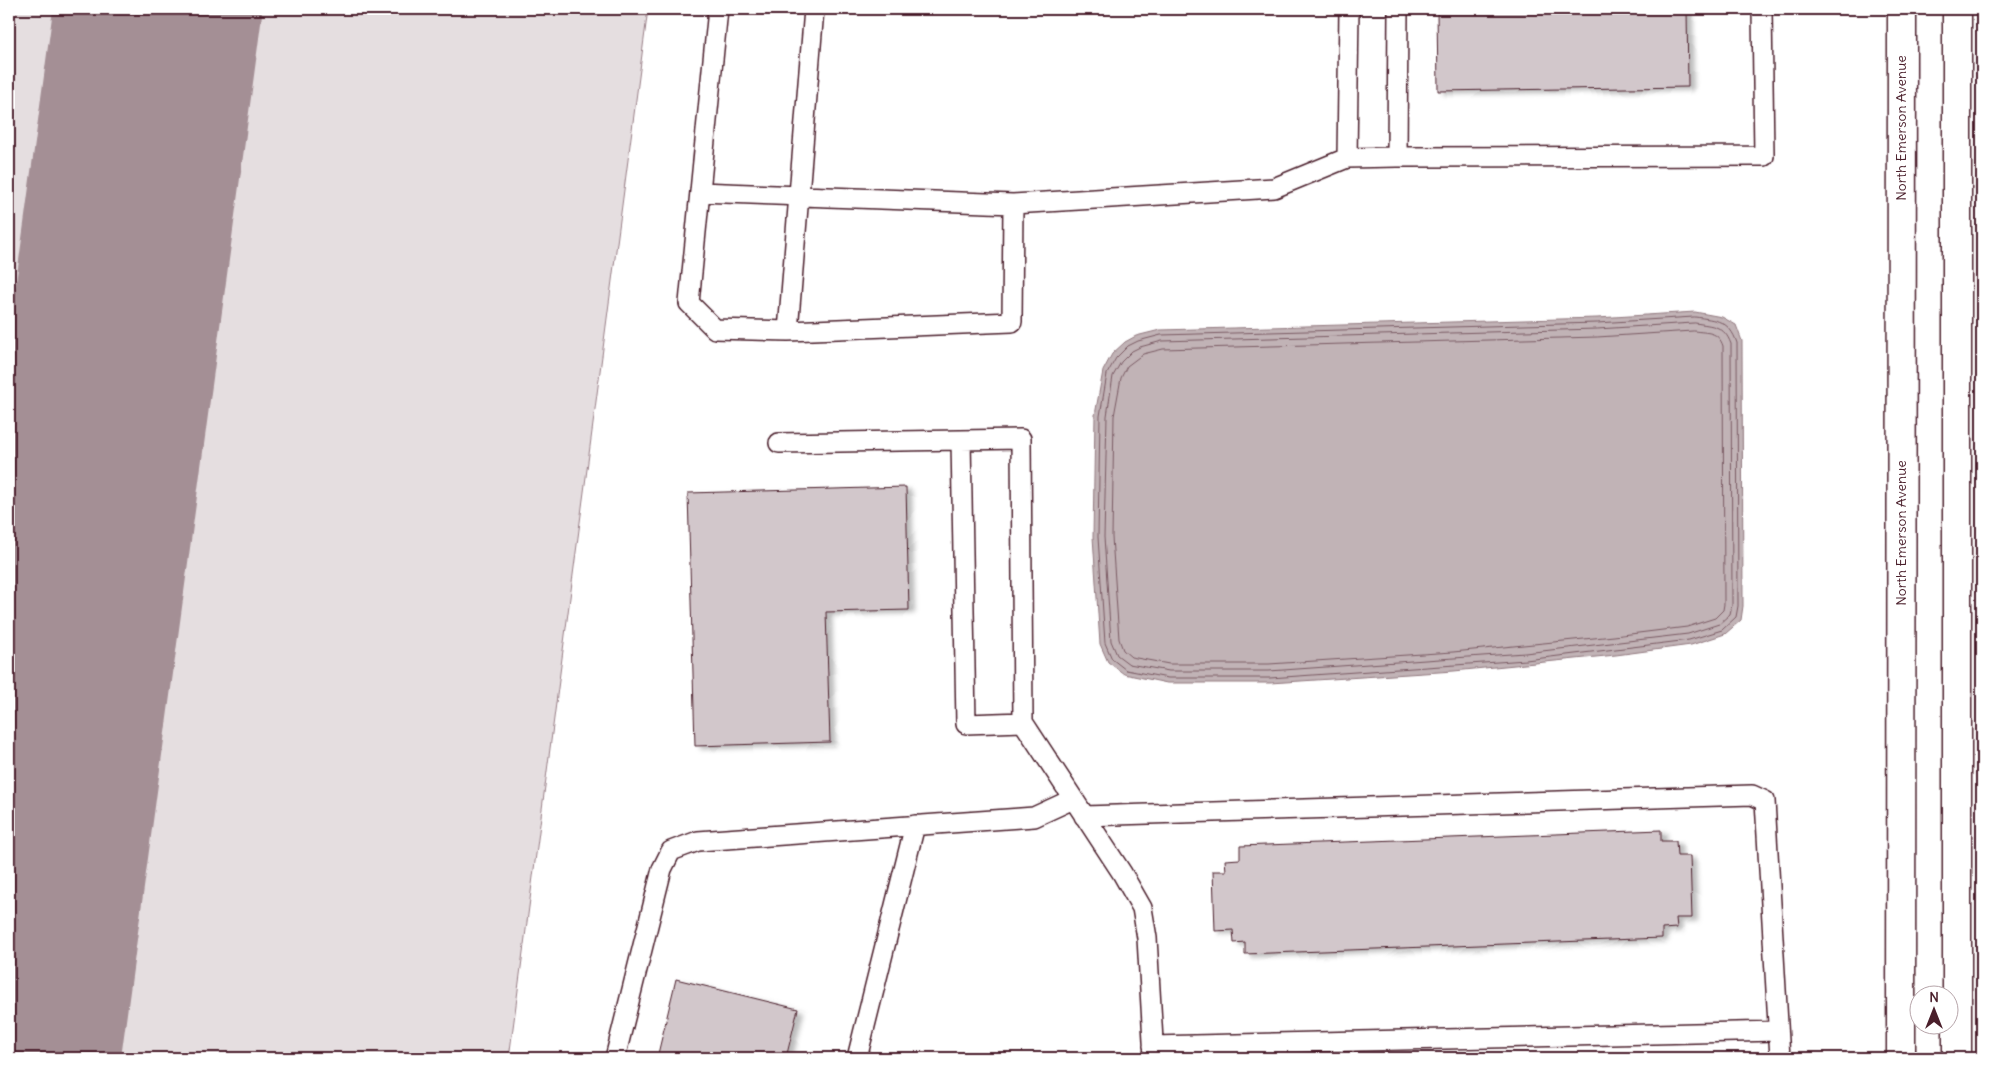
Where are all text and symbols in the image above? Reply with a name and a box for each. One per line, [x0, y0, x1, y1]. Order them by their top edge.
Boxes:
street label: North Emerson Avenue [1892, 55, 1910, 201]
street label: North Emerson Avenue [1892, 460, 1910, 606]
north arrow [1908, 984, 1958, 1034]
text: N [1929, 988, 1939, 1006]

